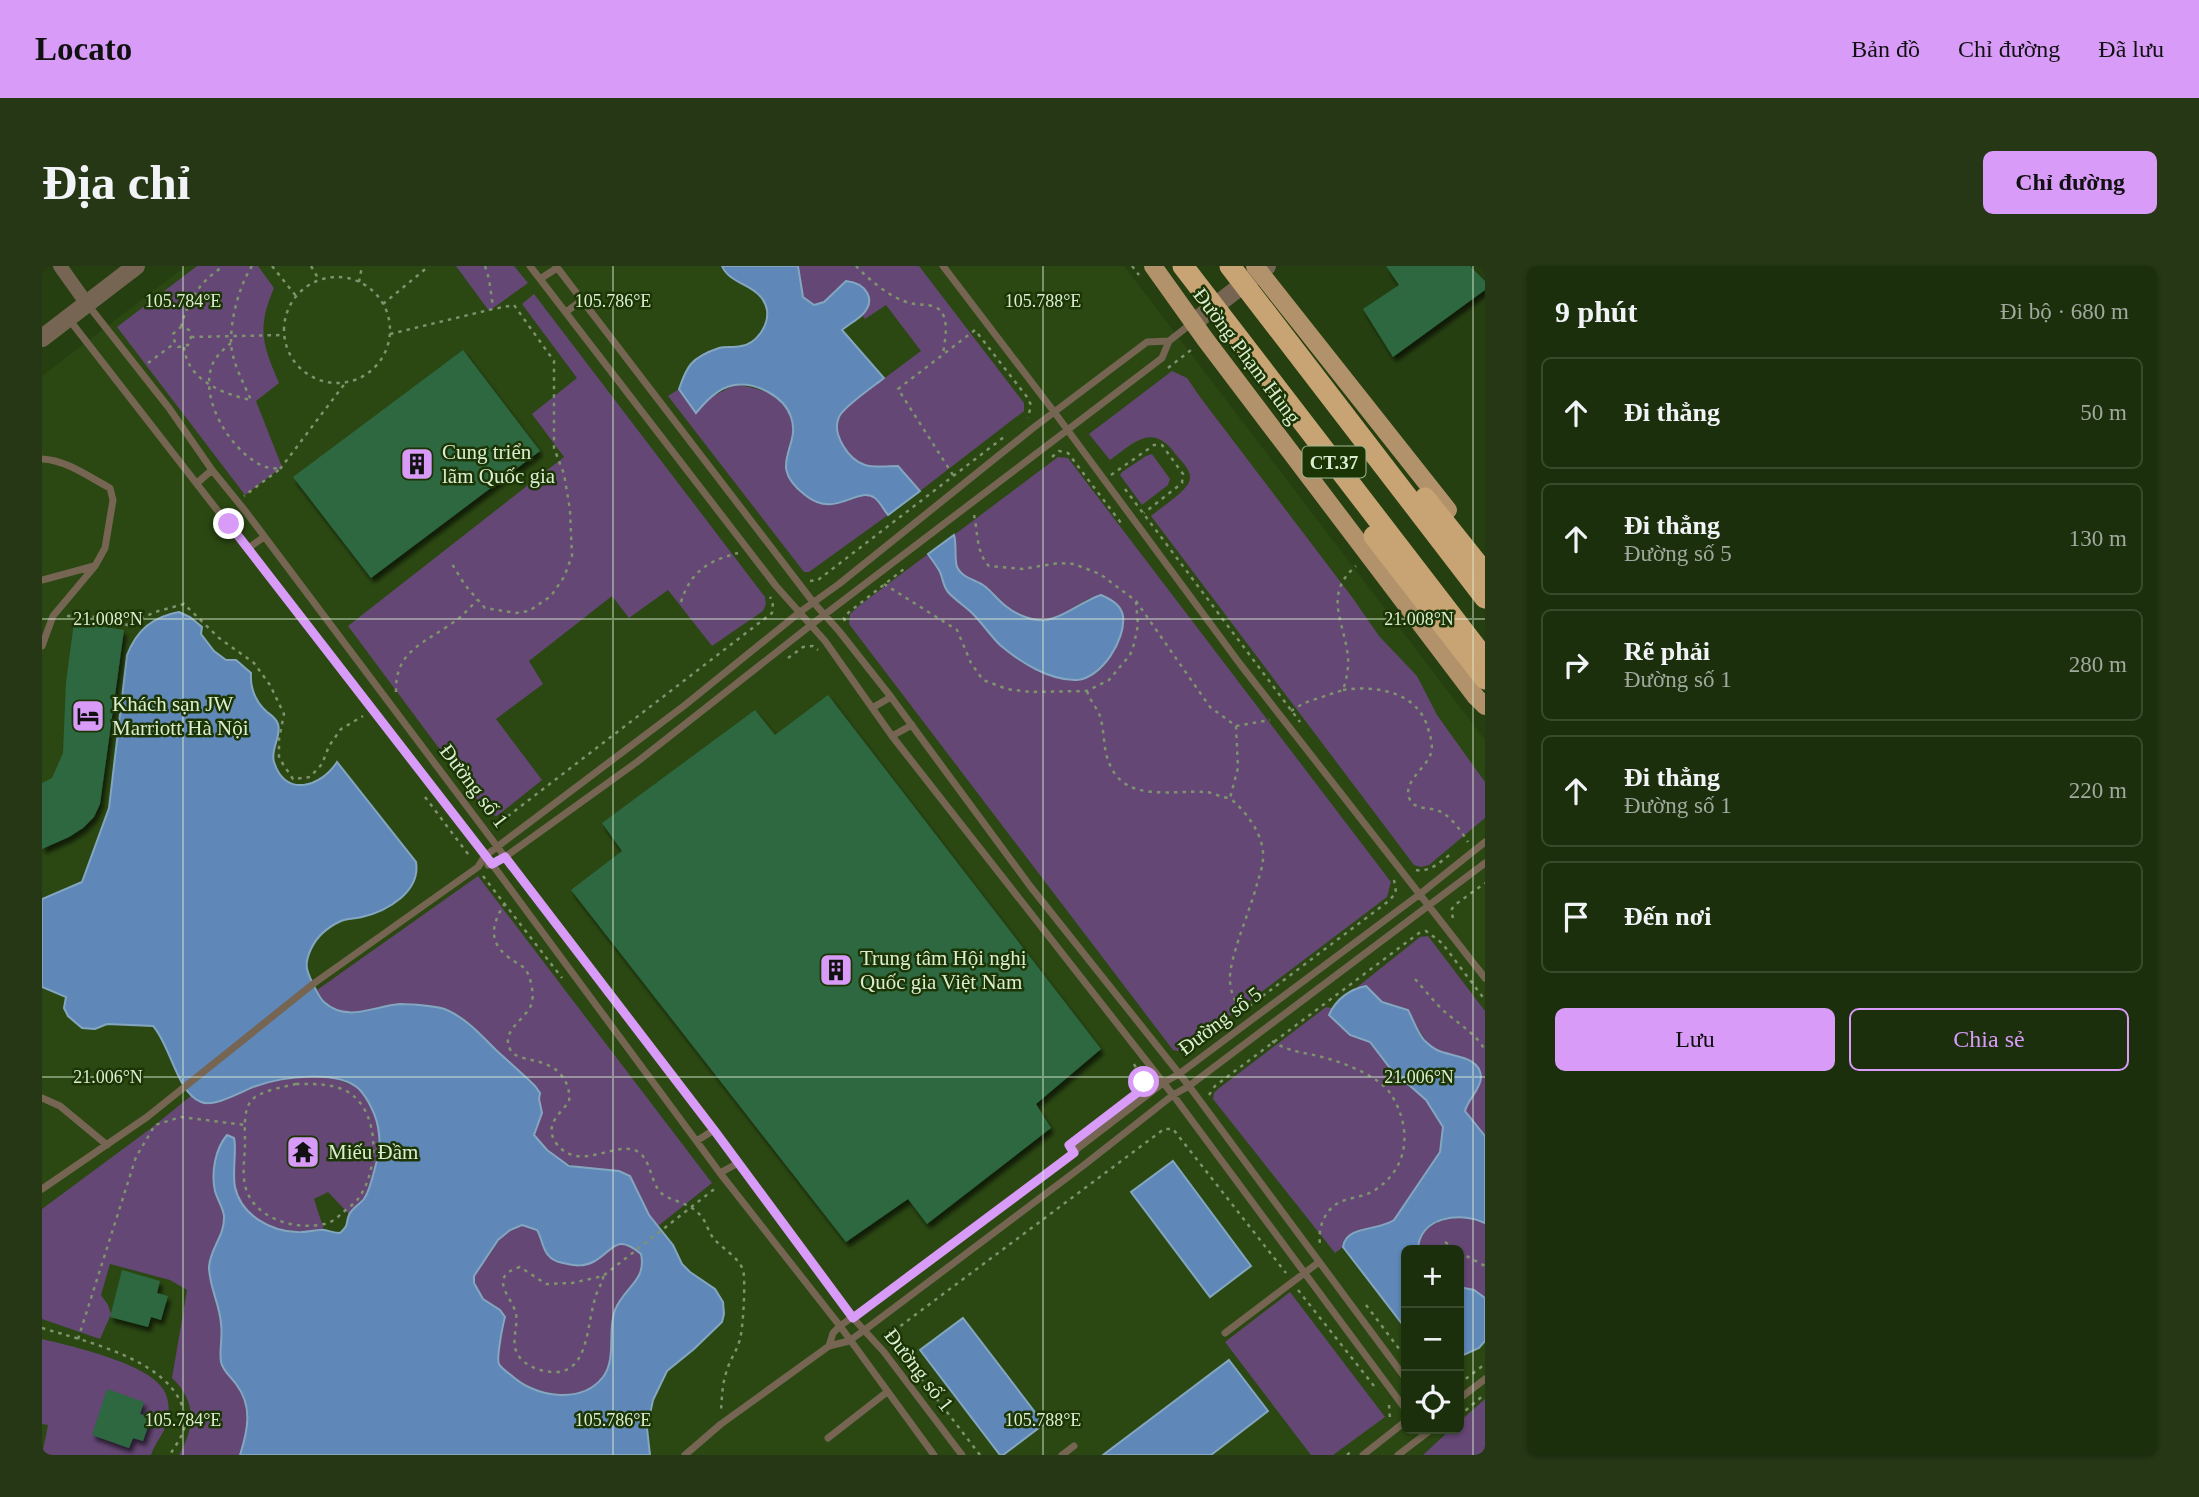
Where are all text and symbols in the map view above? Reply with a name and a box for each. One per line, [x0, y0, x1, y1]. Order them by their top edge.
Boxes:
text: Locato [35, 31, 132, 67]
text: Bản đồ [1851, 36, 1920, 62]
text: Chỉ đường [1958, 36, 2060, 62]
text: Đã lưu [2098, 36, 2164, 62]
button: Chỉ đường [1983, 151, 2157, 214]
text: Địa chỉ [42, 155, 190, 210]
street label: Đường Phạm Hùng [1188, 283, 1306, 429]
text: 105.784°E [145, 291, 221, 311]
text: 105.786°E [575, 291, 651, 311]
text: 105.788°E [1005, 291, 1081, 311]
text: 9 phút [1555, 295, 1638, 328]
text: Đi bộ · 680 m [2000, 299, 2129, 324]
icon: ahead [1557, 394, 1595, 432]
text: Đi thẳng [1624, 398, 1720, 427]
text: 50 m [2080, 400, 2127, 425]
place label: Cung triển lãm Quốc gia [442, 440, 556, 488]
building icon: Cung triển lãm Quốc gia [398, 445, 436, 483]
road number: CT.37 [1302, 446, 1366, 478]
route end [213, 508, 244, 539]
text: Đi thẳng [1624, 511, 1720, 540]
icon: ahead [1557, 520, 1595, 558]
text: 130 m [2069, 526, 2127, 551]
text: Đường số 5 [1624, 541, 1732, 566]
text: 21.008°N [73, 609, 143, 629]
text: 21.008°N [1384, 609, 1454, 629]
text: Rẽ phải [1624, 637, 1710, 666]
icon: right [1557, 646, 1595, 684]
text: 280 m [2069, 652, 2127, 677]
text: Đường số 1 [1624, 667, 1732, 692]
place label: Khách sạn JW Marriott Hà Nội [112, 692, 249, 740]
hotel icon: Khách sạn JW Marriott Hà Nội [69, 697, 107, 735]
street label: Đường số 1 [435, 740, 513, 832]
text: Đi thẳng [1624, 763, 1720, 792]
icon: ahead [1557, 772, 1595, 810]
text: 220 m [2069, 778, 2127, 803]
text: Đường số 1 [1624, 793, 1732, 818]
icon: arrive [1557, 898, 1595, 936]
text: Đến nơi [1624, 902, 1711, 931]
place label: Trung tâm Hội nghị Quốc gia Việt Nam [860, 946, 1027, 994]
building icon: Trung tâm Hội nghị Quốc gia Việt Nam [817, 951, 855, 989]
street label: Đường số 5 [1174, 982, 1266, 1060]
button: Lưu [1555, 1008, 1835, 1071]
button: Chia sẻ [1849, 1008, 2129, 1071]
route start [1128, 1066, 1159, 1097]
text: 21.006°N [73, 1067, 143, 1087]
text: 21.006°N [1384, 1067, 1454, 1087]
temple icon: Miếu Đầm [284, 1133, 322, 1171]
place label: Miếu Đầm [328, 1140, 418, 1164]
map controls [1401, 1245, 1464, 1434]
button: + [1401, 1245, 1464, 1308]
button: − [1401, 1308, 1464, 1371]
street label: Đường số 1 [879, 1324, 959, 1416]
button: locate [1401, 1371, 1464, 1434]
text: 105.784°E [145, 1410, 221, 1430]
text: 105.786°E [575, 1410, 651, 1430]
text: 105.788°E [1005, 1410, 1081, 1430]

